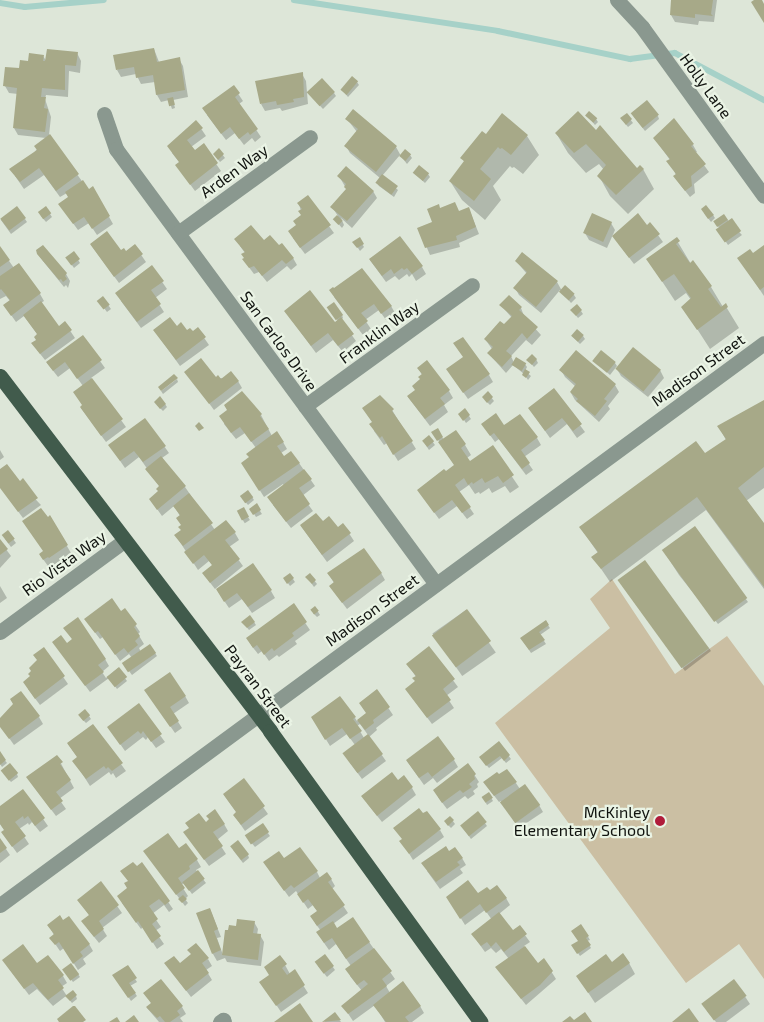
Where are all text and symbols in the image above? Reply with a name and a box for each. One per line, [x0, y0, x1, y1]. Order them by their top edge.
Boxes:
street label: Holly Lane [676, 50, 736, 122]
street label: Arden Way [196, 140, 272, 202]
street label: San Carlos Drive [236, 287, 322, 395]
street label: Franklin Way [335, 296, 423, 368]
street label: Madison Street [648, 330, 748, 410]
street label: Rio Vista Way [18, 526, 110, 600]
street label: Madison Street [322, 570, 422, 650]
street label: Payran Street [220, 641, 296, 731]
place label: McKinley Elementary School [513, 802, 650, 840]
marker: McKinley Elementary School [654, 815, 666, 827]

